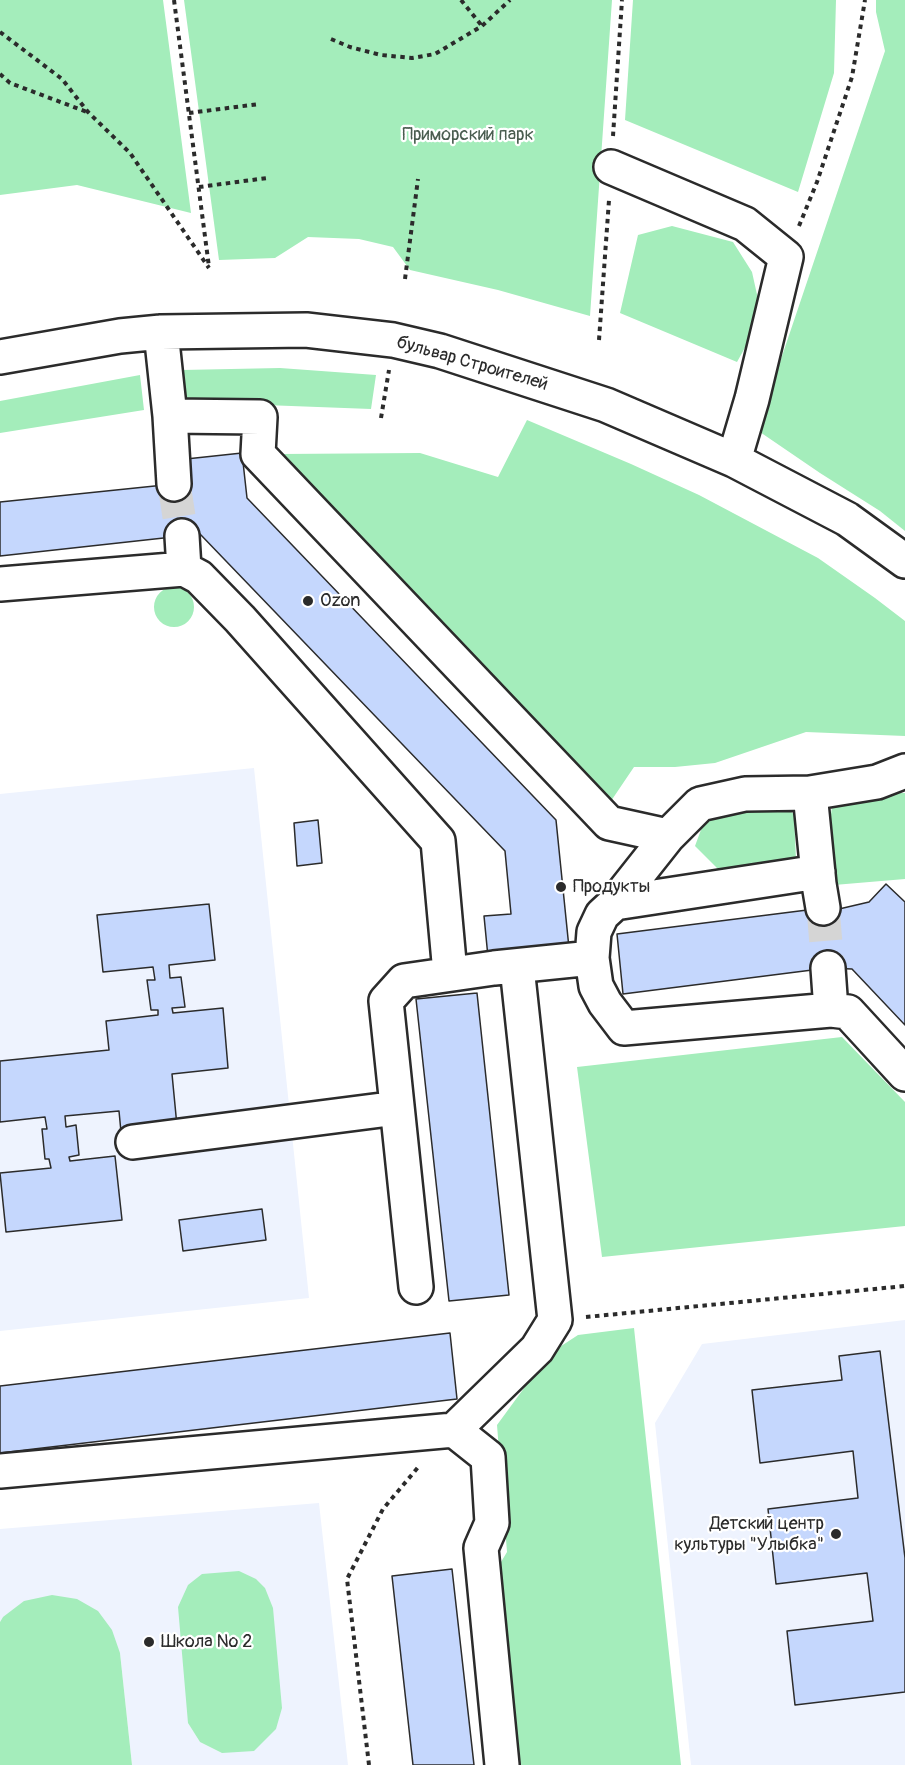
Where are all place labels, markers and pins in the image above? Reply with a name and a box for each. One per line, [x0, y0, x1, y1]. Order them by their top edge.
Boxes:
place label: Ozon [320, 590, 360, 612]
marker: Ozon [301, 594, 315, 608]
place label: Продукты [573, 876, 650, 898]
marker: Продукты [554, 880, 568, 894]
place label: Детский центр культуры "Улыбка" [674, 1513, 824, 1556]
marker: Детский центр культуры "Улыбка" [829, 1527, 843, 1541]
place label: Школа № 2 [161, 1631, 252, 1653]
marker: Школа № 2 [142, 1635, 156, 1649]

